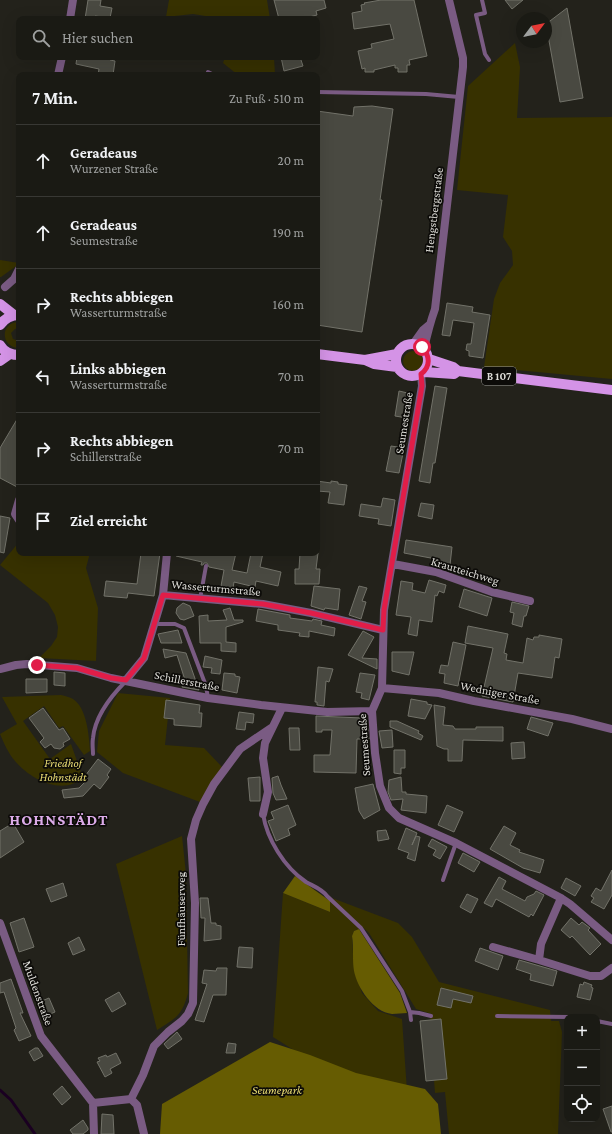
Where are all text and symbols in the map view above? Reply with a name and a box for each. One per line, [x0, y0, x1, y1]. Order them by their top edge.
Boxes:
north arrow [516, 12, 552, 48]
search box [16, 16, 320, 60]
icon: search [30, 27, 52, 49]
text: Hier suchen [62, 30, 133, 46]
text: 7 Min. [32, 89, 78, 108]
text: Zu Fuß · 510 m [229, 91, 304, 106]
text: Geradeaus [70, 145, 137, 161]
icon: ahead [32, 150, 54, 172]
text: 20 m [278, 153, 304, 168]
text: Wurzener Straße [70, 161, 158, 176]
street label: Hengstbergstraße [422, 167, 446, 253]
text: Geradeaus [70, 217, 137, 233]
icon: ahead [32, 222, 54, 244]
text: 190 m [273, 225, 304, 240]
text: Seumestraße [70, 233, 138, 248]
text: Rechts abbiegen [70, 289, 173, 305]
icon: right [32, 294, 54, 316]
text: 160 m [273, 297, 304, 312]
text: Wasserturmstraße [70, 305, 167, 320]
route start [413, 338, 431, 356]
text: Links abbiegen [70, 361, 166, 377]
icon: left [32, 366, 54, 388]
road number: B 107 [482, 367, 516, 385]
text: 70 m [278, 369, 304, 384]
text: Wasserturmstraße [70, 377, 167, 392]
street label: Seumestraße [392, 391, 416, 455]
text: Rechts abbiegen [70, 433, 173, 449]
icon: right [32, 438, 54, 460]
text: 70 m [278, 441, 304, 456]
text: Schillerstraße [70, 449, 142, 464]
icon: arrive [32, 510, 54, 532]
text: Ziel erreicht [70, 513, 147, 529]
street label: Krautteichweg [429, 554, 501, 588]
street label: Wasserturmstraße [171, 577, 261, 599]
route end [28, 656, 46, 674]
street label: Schillerstraße [153, 668, 221, 694]
street label: Wedniger Straße [459, 678, 541, 708]
street label: Seumestraße [355, 713, 373, 777]
park label: Friedhof Hohnstädt [40, 756, 87, 784]
district label: HOHNSTÄDT [9, 811, 109, 828]
street label: Fünfhäuserweg [174, 872, 188, 946]
street label: Muldenstraße [20, 959, 56, 1027]
map controls [564, 1014, 600, 1122]
button: + [564, 1014, 600, 1050]
button: − [564, 1050, 600, 1086]
park label: Seumepark [252, 1083, 303, 1097]
button: locate [564, 1086, 600, 1122]

